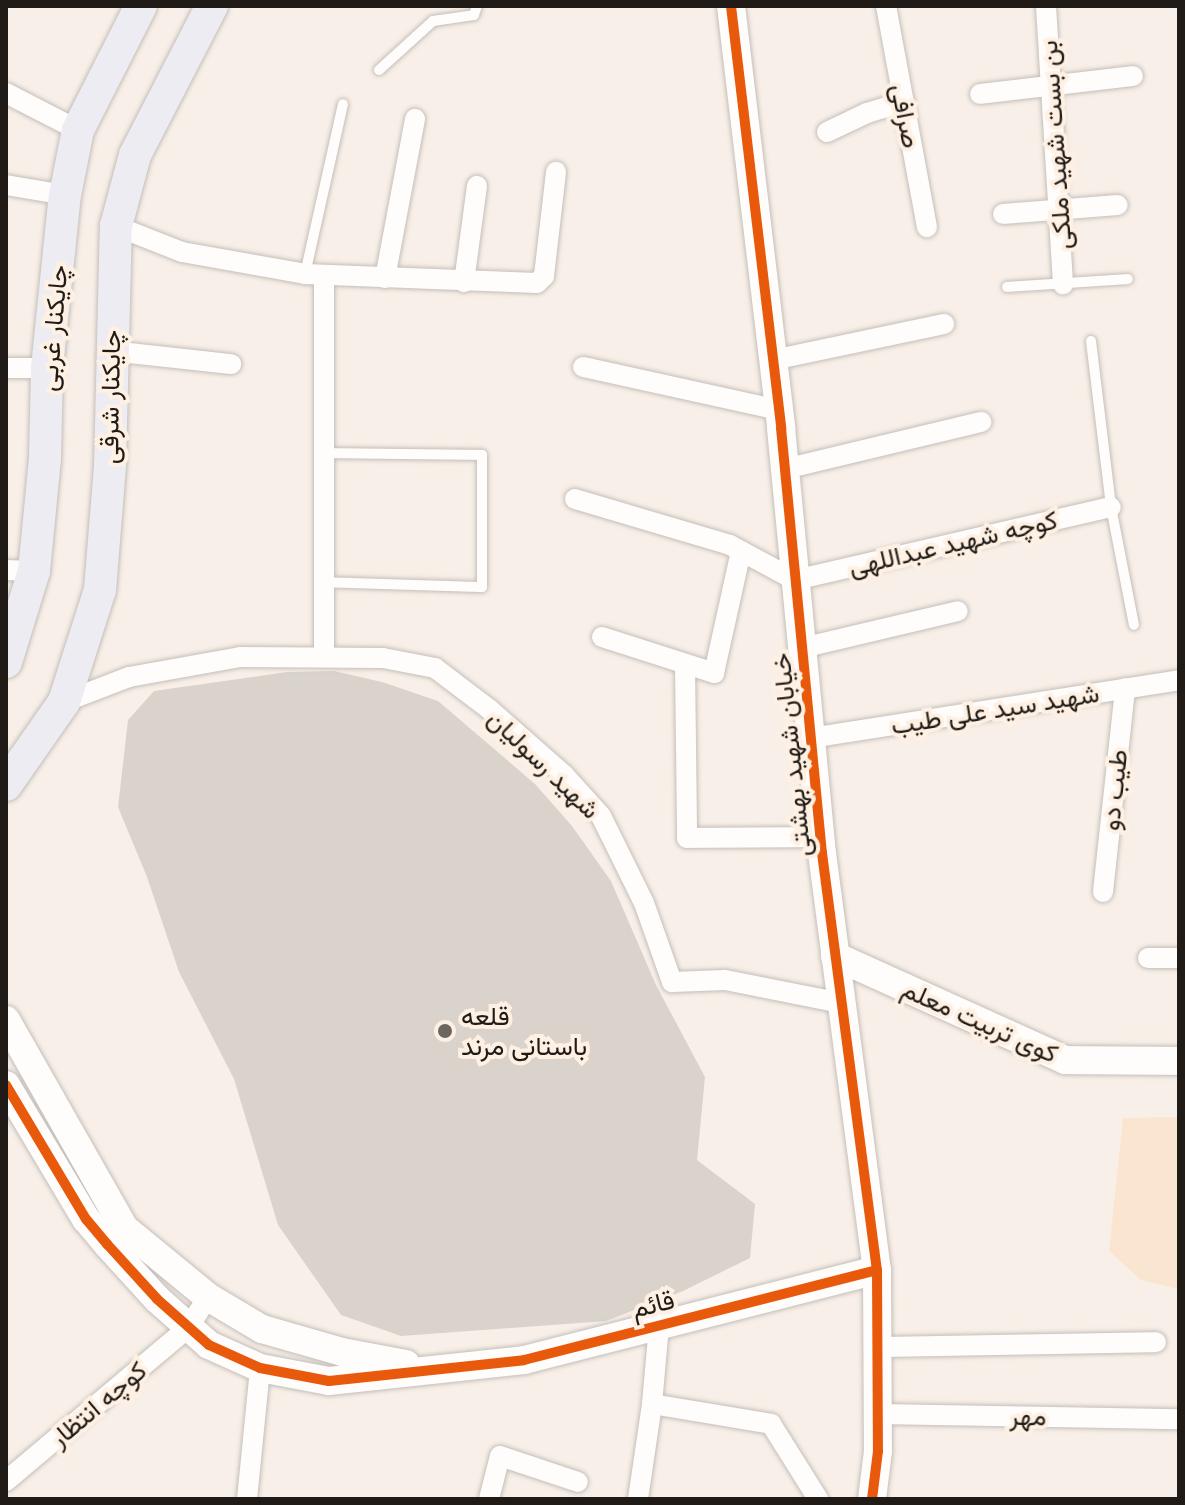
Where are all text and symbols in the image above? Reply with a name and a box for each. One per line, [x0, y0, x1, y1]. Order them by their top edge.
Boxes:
street label: بن بست شهید ملکی [1032, 39, 1078, 251]
street label: صرافی [885, 81, 927, 151]
street label: چایکنار غربی [32, 263, 74, 393]
street label: چایکنار شرقی [93, 330, 127, 464]
street label: کوچه شهید عبداللهی [846, 504, 1060, 582]
street label: خیابان شهید بهشتی [765, 651, 817, 859]
street label: شهید سید علی طیب [889, 677, 1101, 741]
street label: شهید رسولیان [481, 703, 607, 825]
street label: طیب دو [1094, 748, 1134, 832]
street label: کوی تربیت معلم [897, 973, 1063, 1069]
place label: قلعه باستانی مرند [461, 1000, 587, 1062]
marker: قلعه باستانی مرند [436, 1022, 454, 1040]
street label: قائم [628, 1284, 678, 1324]
street label: کوچه انتظار [43, 1354, 153, 1454]
street label: مهر [1009, 1400, 1047, 1432]

